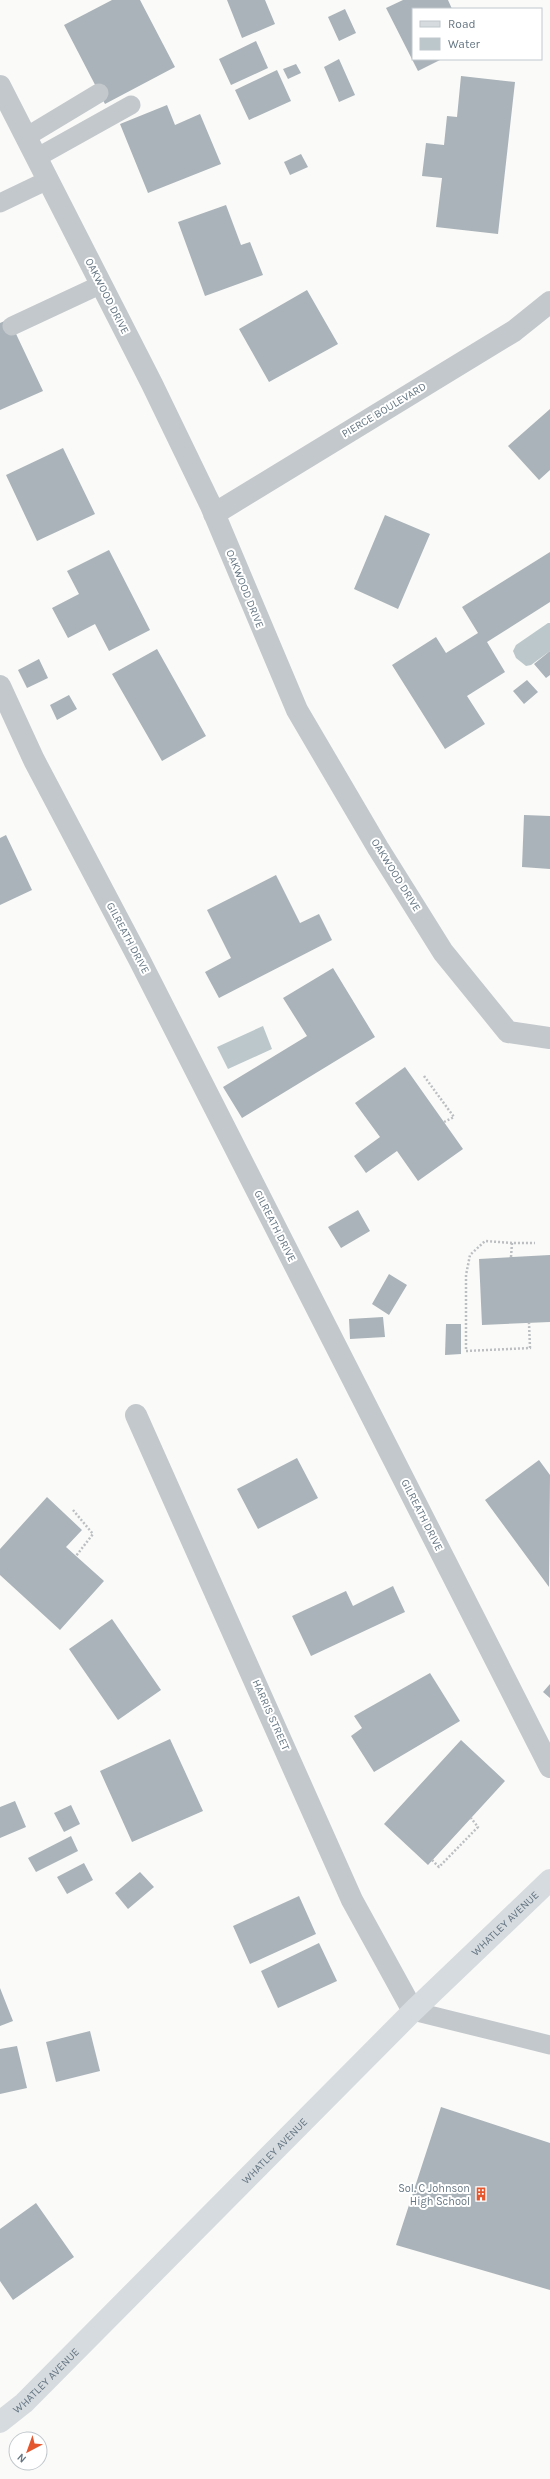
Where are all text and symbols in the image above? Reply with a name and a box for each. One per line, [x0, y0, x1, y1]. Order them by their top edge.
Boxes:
legend [412, 8, 542, 60]
text: Road [448, 17, 476, 31]
text: Water [448, 37, 481, 51]
street label: OAKWOOD DRIVE [82, 256, 132, 336]
street label: PIERCE BOULEVARD [339, 380, 429, 440]
street label: OAKWOOD DRIVE [223, 548, 267, 630]
street label: OAKWOOD DRIVE [368, 836, 424, 914]
street label: GILREATH DRIVE [104, 900, 152, 976]
street label: GILREATH DRIVE [251, 1188, 299, 1264]
street label: GILREATH DRIVE [398, 1477, 446, 1553]
street label: HARRIS STREET [250, 1678, 293, 1753]
street label: WHATLEY AVENUE [469, 1888, 541, 1958]
street label: WHATLEY AVENUE [239, 2115, 310, 2187]
place label: Sol. C Johnson High School [398, 2182, 470, 2208]
building icon: Sol. C Johnson High School [473, 2186, 489, 2202]
street label: WHATLEY AVENUE [10, 2345, 82, 2416]
north arrow [8, 2431, 48, 2471]
text: N [15, 2451, 29, 2466]

